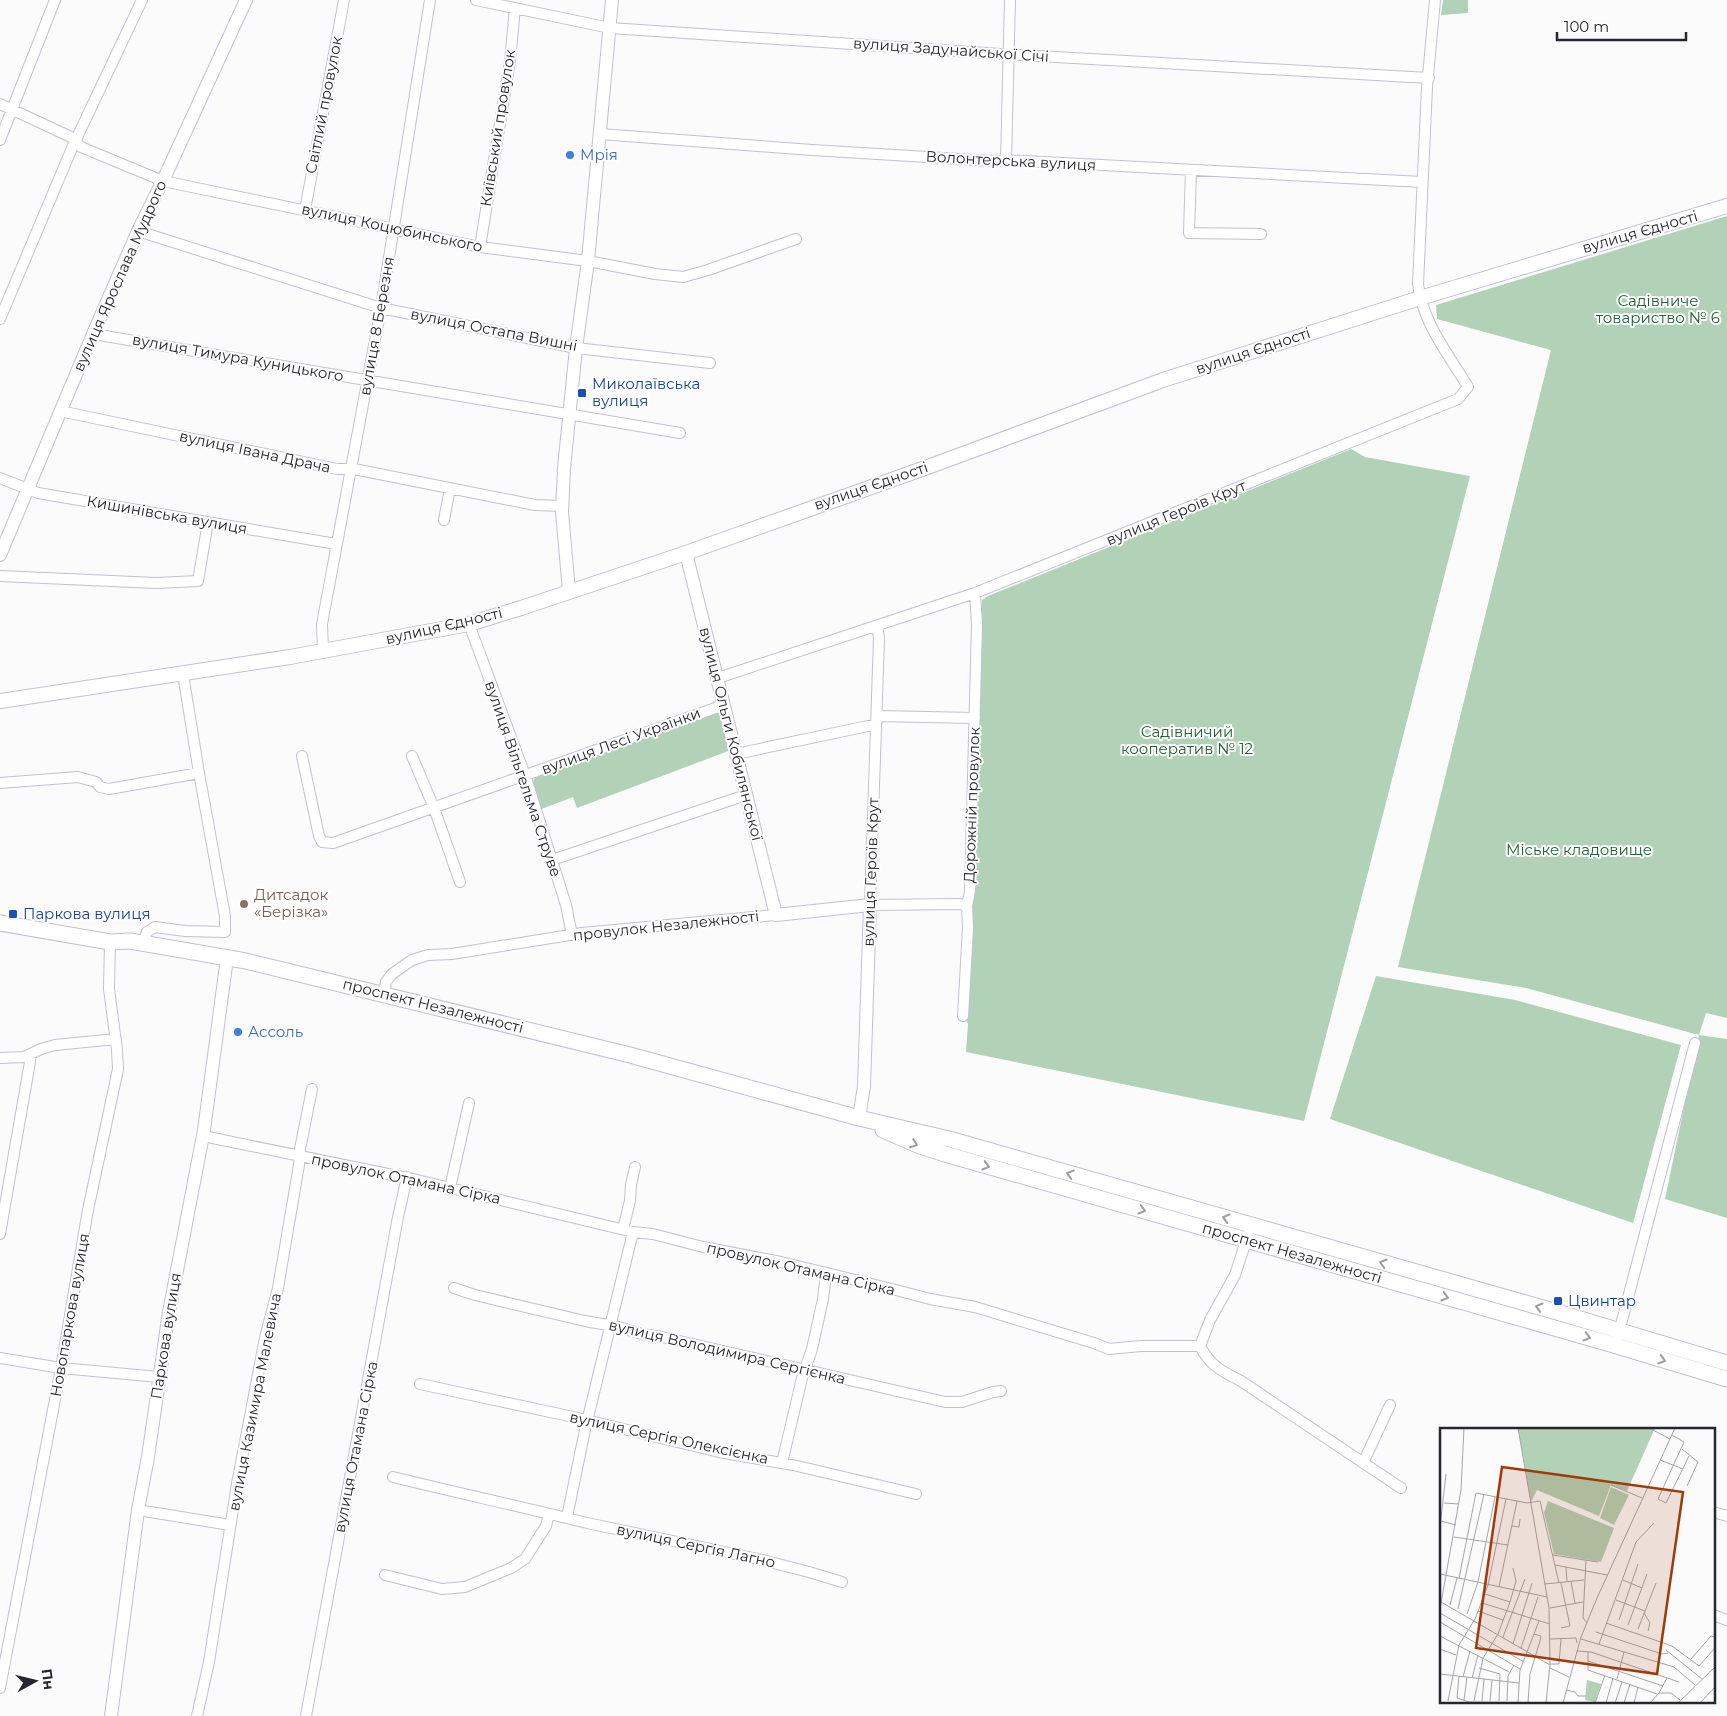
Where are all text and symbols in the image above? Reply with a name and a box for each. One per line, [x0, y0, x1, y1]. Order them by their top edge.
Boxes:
scale bar [1557, 10, 1686, 42]
text: 100 m [1564, 17, 1609, 36]
street label: вулиця Задунайської Січі [852, 33, 1050, 66]
street label: Світлий провулок [301, 34, 346, 175]
street label: Київський провулок [476, 48, 519, 208]
place label: Мрія [580, 145, 618, 164]
street label: Волонтерська вулиця [925, 147, 1097, 174]
marker: Мрія [564, 149, 576, 161]
street label: вулиця Ярослава Мудрого [69, 177, 170, 374]
street label: вулиця Коцюбинського [300, 199, 484, 256]
street label: вулиця Єдності [1580, 206, 1700, 257]
street label: вулиця 8 Березня [355, 255, 398, 397]
park label: Садівниче товариство № 6 [1596, 291, 1720, 327]
street label: вулиця Остапа Вишні [409, 304, 579, 355]
street label: вулиця Єдності [1193, 323, 1313, 378]
street label: вулиця Тимура Куницького [131, 330, 345, 385]
place label: Миколаївська вулиця [592, 374, 700, 410]
marker: Миколаївська вулиця [576, 387, 588, 399]
street label: вулиця Івана Драча [178, 426, 332, 477]
street label: вулиця Єдності [811, 457, 930, 514]
street label: вулиця Героїв Крут [1103, 475, 1249, 549]
street label: Кишинівська вулиця [85, 491, 249, 538]
street label: вулиця Єдності [384, 603, 504, 648]
street label: вулиця Ольги Кобилянської [696, 625, 767, 843]
street label: вулиця Вільгельма Струве [481, 678, 566, 879]
street label: вулиця Лесі Українки [538, 703, 703, 778]
park label: Садівничий кооператив № 12 [1121, 722, 1253, 758]
street label: Дорожній провулок [959, 726, 984, 884]
street label: вулиця Героїв Крут [858, 796, 883, 947]
park label: Міське кладовище [1506, 840, 1652, 859]
place label: Дитсадок «Берізка» [254, 885, 328, 921]
marker: Дитсадок «Берізка» [238, 898, 250, 910]
place label: Паркова вулиця [23, 904, 151, 923]
street label: провулок Незалежності [572, 906, 760, 945]
marker: Паркова вулиця [7, 908, 19, 920]
street label: проспект Незалежності [341, 974, 526, 1037]
place label: Ассоль [248, 1022, 303, 1041]
marker: Ассоль [232, 1026, 244, 1038]
one-way arrow [910, 1138, 918, 1148]
street label: провулок Отамана Сірка [310, 1149, 502, 1208]
one-way arrow [981, 1160, 989, 1170]
one-way arrow [1067, 1169, 1075, 1179]
one-way arrow [1137, 1205, 1145, 1215]
one-way arrow [1223, 1214, 1231, 1224]
street label: проспект Незалежності [1200, 1218, 1384, 1287]
street label: Новопаркова вулиця [46, 1232, 93, 1398]
street label: провулок Отамана Сірка [705, 1238, 897, 1299]
one-way arrow [1379, 1258, 1387, 1268]
street label: Паркова вулиця [146, 1271, 185, 1400]
street label: вулиця Казимира Малевича [224, 1291, 285, 1513]
one-way arrow [1441, 1291, 1449, 1302]
place label: Цвинтар [1568, 1291, 1636, 1310]
marker: Цвинтар [1552, 1295, 1564, 1307]
one-way arrow [1535, 1303, 1544, 1313]
street label: вулиця Володимира Сергієнка [607, 1315, 847, 1388]
one-way arrow [1582, 1332, 1590, 1342]
one-way arrow [1657, 1354, 1665, 1364]
street label: вулиця Отамана Сірка [330, 1359, 381, 1534]
street label: вулиця Сергія Олексієнка [568, 1407, 770, 1468]
inset map [1440, 1428, 1714, 1704]
street label: вулиця Сергія Лагно [615, 1519, 777, 1572]
north arrow [10, 1656, 60, 1706]
text: Пн [37, 1667, 58, 1691]

